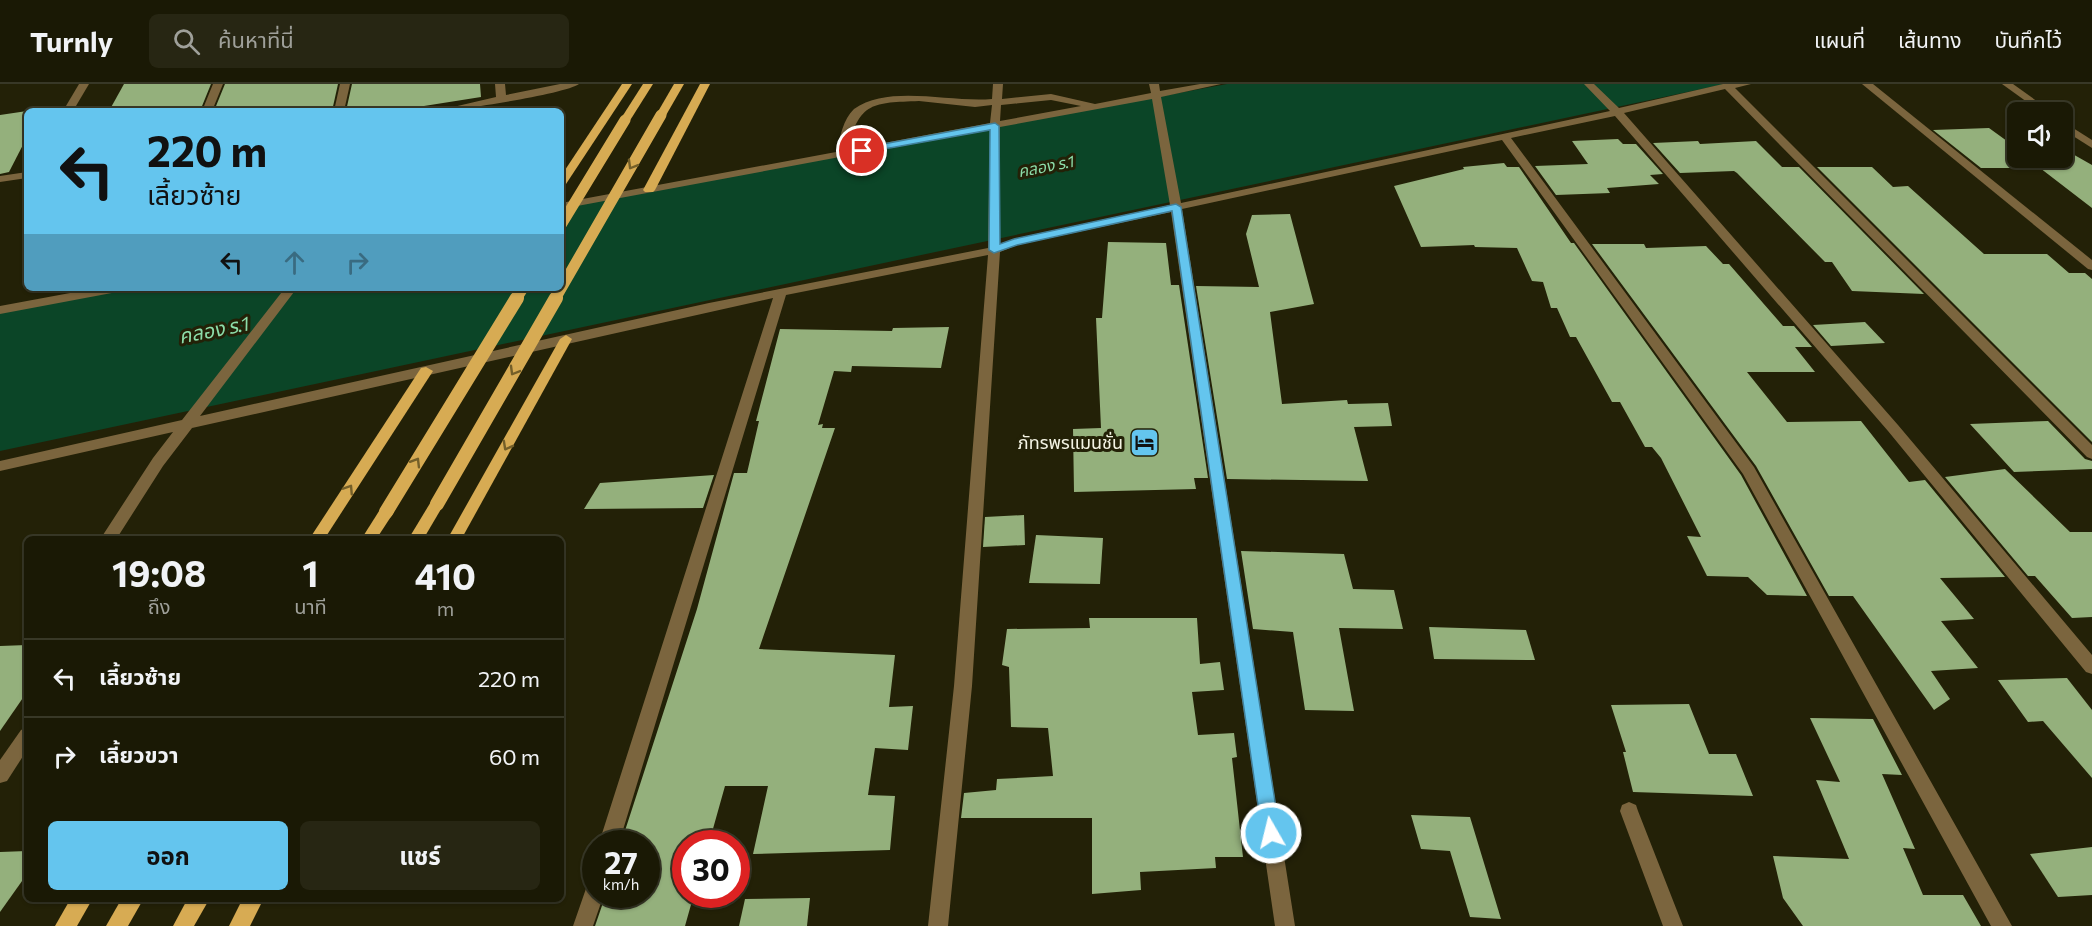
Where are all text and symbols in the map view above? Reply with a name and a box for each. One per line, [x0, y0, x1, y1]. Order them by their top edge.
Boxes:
search box [149, 14, 569, 68]
text: Turnly [30, 24, 113, 58]
icon: search [170, 25, 203, 58]
text: ค้นหาที่นี่ [218, 26, 294, 53]
text: แผนที่ [1814, 27, 1865, 52]
text: เส้นทาง [1898, 27, 1962, 52]
text: บันทึกไว้ [1995, 27, 2062, 52]
map controls [2007, 102, 2073, 168]
button: sound [2007, 102, 2073, 168]
text: 220 m [147, 124, 267, 176]
pin [836, 125, 887, 176]
icon: left [48, 132, 126, 210]
icon: arrive [845, 134, 878, 167]
water label: คลอง ร.1 [1016, 151, 1076, 180]
one-way arrow [628, 159, 639, 170]
text: เลี้ยวซ้าย [147, 178, 241, 211]
icon: left [215, 246, 248, 279]
icon: ahead [278, 246, 311, 279]
icon: right [341, 246, 374, 279]
water label: คลอง ร.1 [177, 310, 251, 348]
one-way arrow [509, 365, 521, 375]
hotel icon: ภัทรพรแมนชั่น [1128, 427, 1160, 459]
place label: ภัทรพรแมนชั่น [1018, 431, 1123, 453]
one-way arrow [503, 439, 514, 450]
one-way arrow [409, 458, 421, 468]
one-way arrow [341, 485, 352, 496]
text: 19:08 [112, 550, 206, 594]
text: 1 [302, 550, 319, 594]
text: 410 [415, 553, 476, 597]
text: ถึง [148, 594, 171, 618]
text: นาที [294, 594, 327, 618]
text: m [437, 596, 454, 620]
icon: left [48, 662, 81, 695]
text: เลี้ยวซ้าย [99, 663, 181, 690]
text: 220 m [478, 665, 540, 692]
icon: right [48, 740, 81, 773]
text: เลี้ยวขวา [99, 741, 179, 768]
text: 60 m [489, 743, 540, 770]
position arrow [1239, 801, 1303, 865]
button: ออก [48, 821, 288, 890]
button: แชร์ [300, 821, 540, 890]
speed limit sign: 30 [672, 830, 750, 908]
text: 27 [604, 843, 638, 880]
text: km/h [603, 875, 639, 893]

